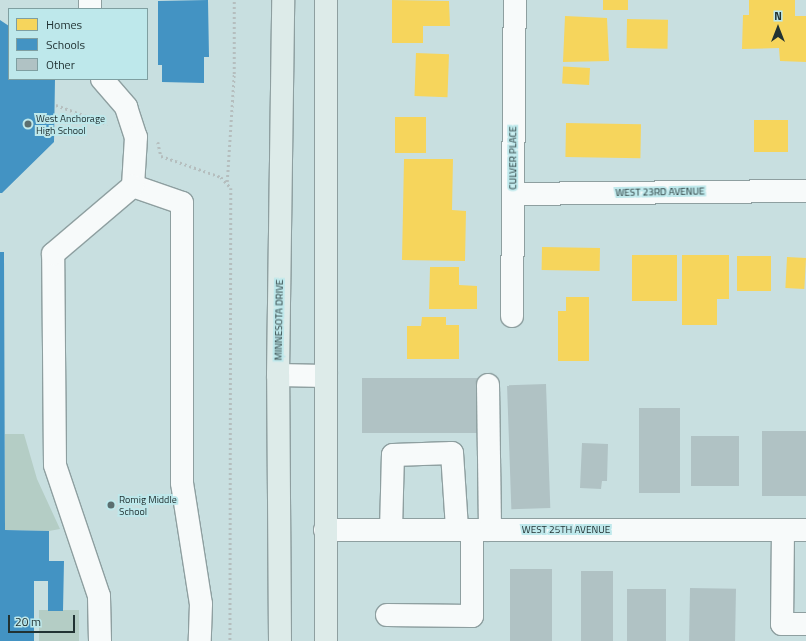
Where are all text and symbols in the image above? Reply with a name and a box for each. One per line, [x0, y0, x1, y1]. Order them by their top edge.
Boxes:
legend [8, 8, 148, 80]
north arrow [758, 8, 798, 48]
text: N [774, 8, 782, 24]
text: Homes [46, 15, 82, 34]
text: Schools [46, 35, 85, 54]
text: Other [46, 55, 75, 74]
place label: West Anchorage High School [36, 112, 105, 136]
marker: West Anchorage High School [23, 119, 33, 129]
street label: CULVER PLACE [507, 126, 519, 190]
street label: WEST 23RD AVENUE [615, 185, 705, 199]
street label: MINNESOTA DRIVE [272, 279, 286, 361]
place label: Romig Middle School [119, 493, 177, 516]
marker: Romig Middle School [106, 500, 116, 510]
street label: WEST 25TH AVENUE [522, 524, 610, 536]
scale bar [10, 607, 77, 633]
text: 20 m [15, 612, 41, 631]

